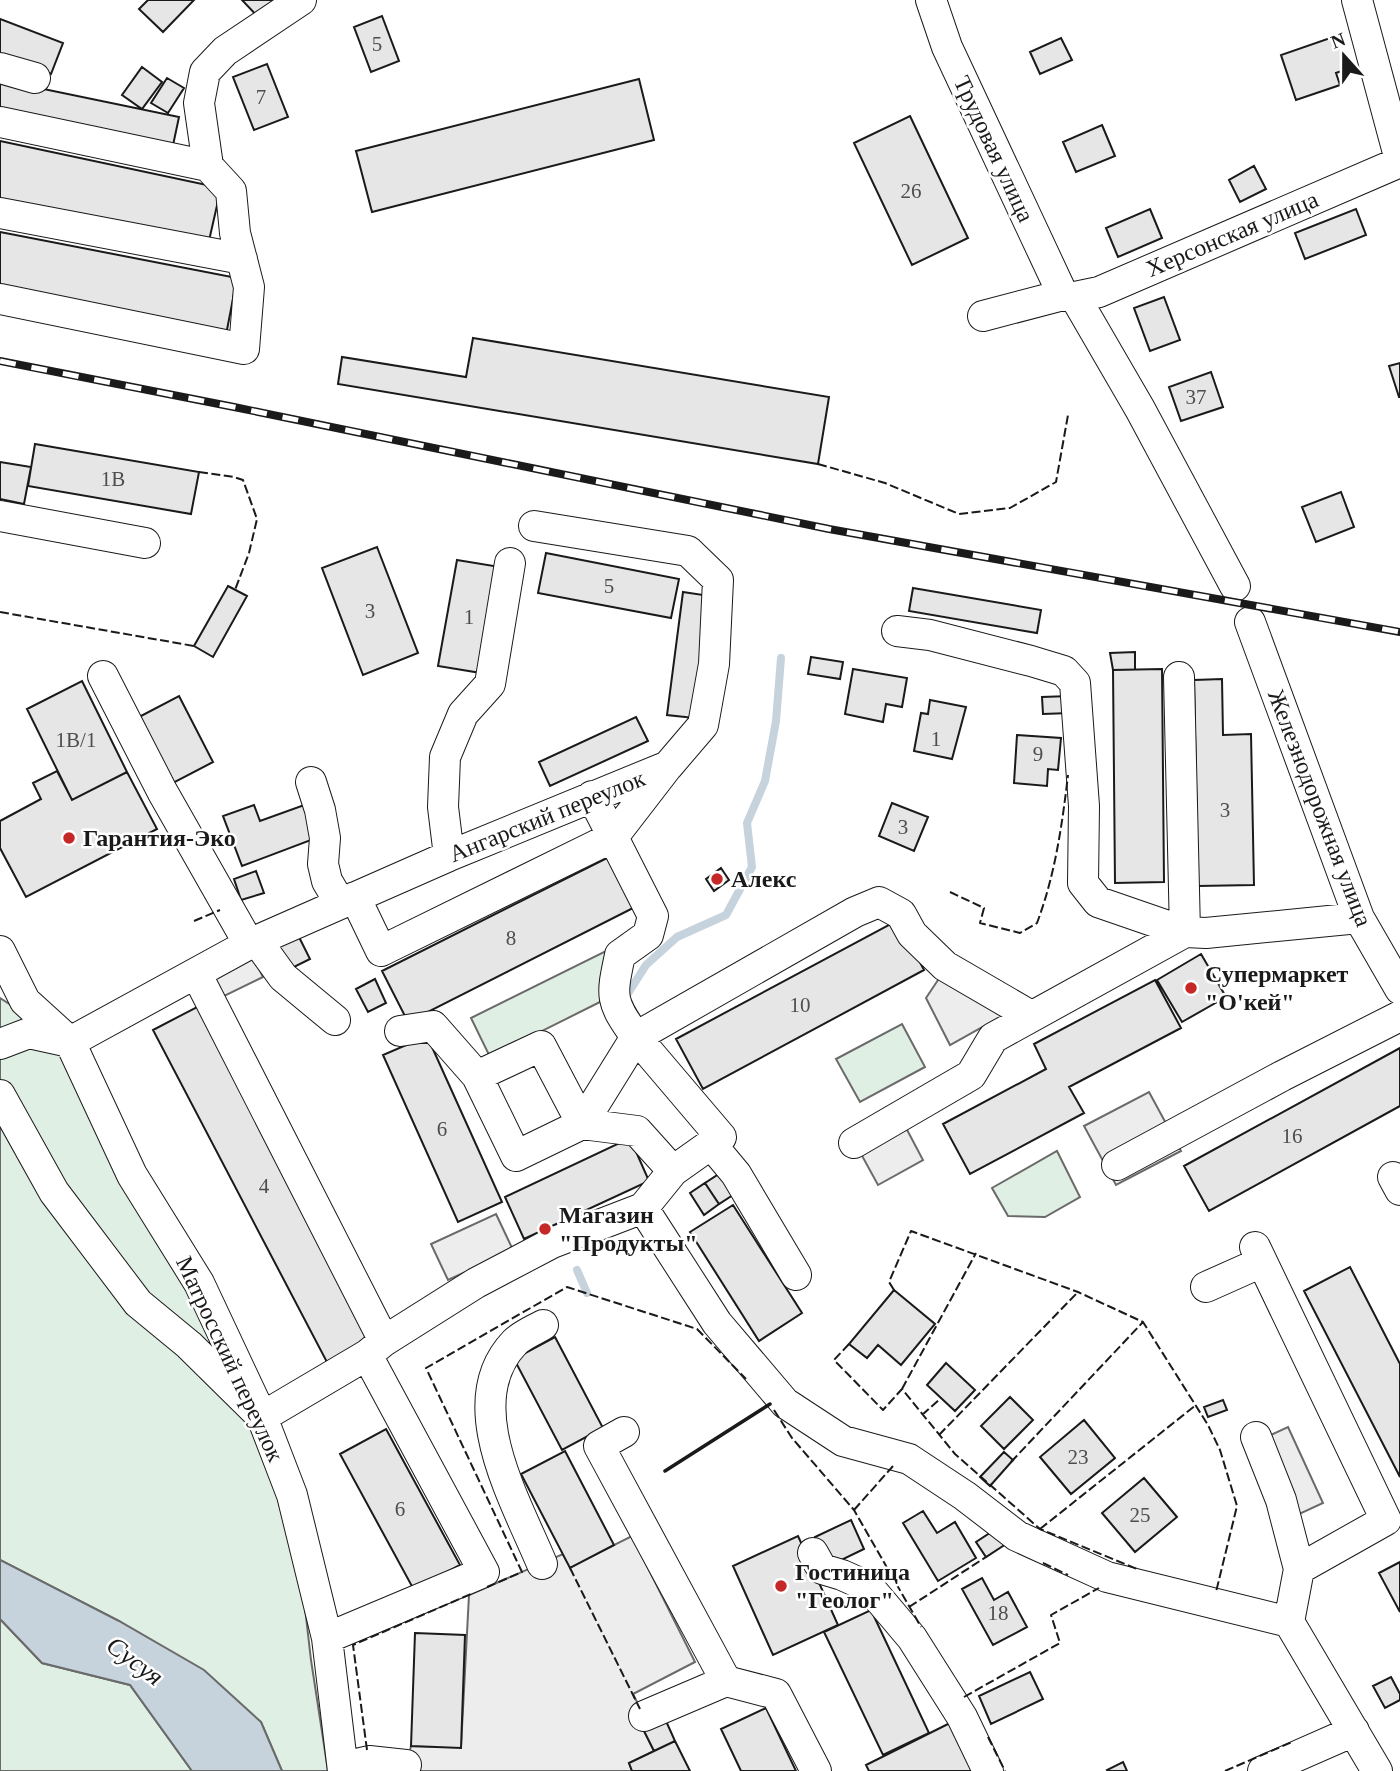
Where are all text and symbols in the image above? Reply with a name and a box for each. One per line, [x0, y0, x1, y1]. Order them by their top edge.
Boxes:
north arrow [1309, 21, 1379, 91]
text: N [1328, 28, 1349, 53]
house number: 5 [372, 32, 382, 56]
street label: Трудовая улица [949, 72, 1039, 226]
house number: 7 [256, 85, 266, 109]
house number: 26 [901, 179, 922, 203]
street label: Херсонская улица [1142, 186, 1322, 282]
house number: 37 [1186, 385, 1207, 409]
house number: 1В [101, 467, 125, 491]
house number: 5 [604, 574, 614, 598]
house number: 3 [365, 599, 375, 623]
house number: 1 [464, 605, 474, 629]
street label: Железнодорожная улица [1263, 686, 1377, 930]
house number: 1 [931, 727, 941, 751]
house number: 1В/1 [56, 728, 96, 752]
house number: 9 [1033, 742, 1043, 766]
street label: Ангарский переулок [445, 765, 649, 867]
house number: 3 [1220, 798, 1230, 822]
house number: 3 [898, 815, 908, 839]
place label: Гарантия-Эко [83, 825, 236, 851]
marker: Гарантия-Эко [61, 830, 77, 846]
place label: Алекс [731, 866, 797, 892]
marker: Алекс [709, 871, 725, 887]
house number: 8 [506, 926, 516, 950]
place label: Супермаркет "О'кей" [1205, 961, 1349, 1015]
marker: Супермаркет "О'кей" [1183, 980, 1199, 996]
house number: 10 [790, 993, 811, 1017]
house number: 6 [437, 1117, 447, 1141]
house number: 16 [1282, 1124, 1303, 1148]
house number: 4 [259, 1174, 270, 1198]
place label: Магазин "Продукты" [559, 1202, 697, 1256]
marker: Магазин "Продукты" [537, 1221, 553, 1237]
street label: Матросский переулок [171, 1252, 289, 1466]
house number: 23 [1068, 1445, 1089, 1469]
house number: 6 [395, 1497, 405, 1521]
house number: 25 [1130, 1503, 1151, 1527]
place label: Гостиница "Геолог" [795, 1559, 910, 1613]
marker: Гостиница "Геолог" [773, 1578, 789, 1594]
house number: 18 [988, 1601, 1009, 1625]
water label: Сусуя [101, 1630, 169, 1692]

